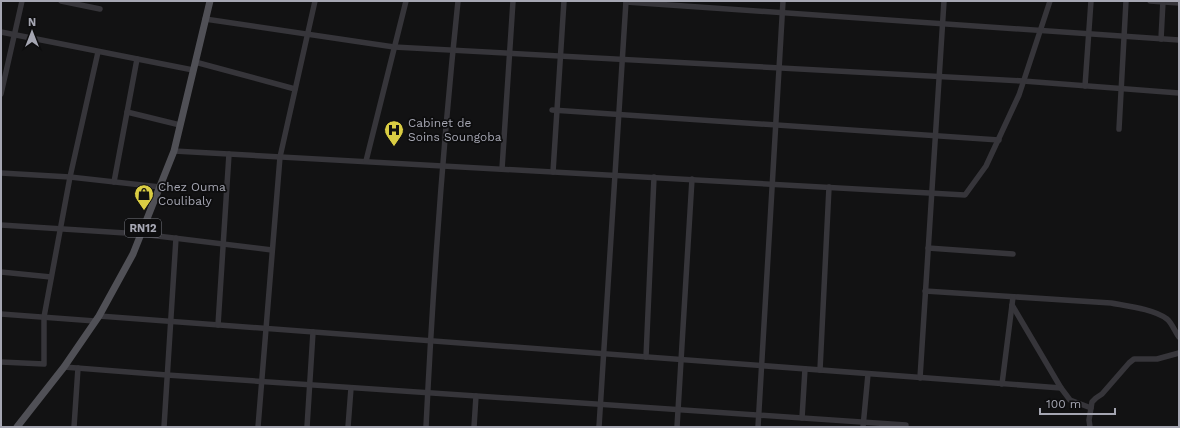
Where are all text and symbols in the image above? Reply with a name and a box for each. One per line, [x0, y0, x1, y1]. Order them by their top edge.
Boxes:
north arrow [12, 12, 52, 52]
text: N [28, 16, 36, 29]
place label: Cabinet de Soins Soungoba [408, 116, 502, 144]
hospital icon: Cabinet de Soins Soungoba [383, 119, 405, 147]
place label: Chez Ouma Coulibaly [158, 180, 226, 208]
shop icon: Chez Ouma Coulibaly [133, 183, 155, 211]
road number: RN12 [125, 219, 161, 237]
scale bar [1040, 390, 1115, 416]
text: 100 m [1046, 397, 1081, 411]

